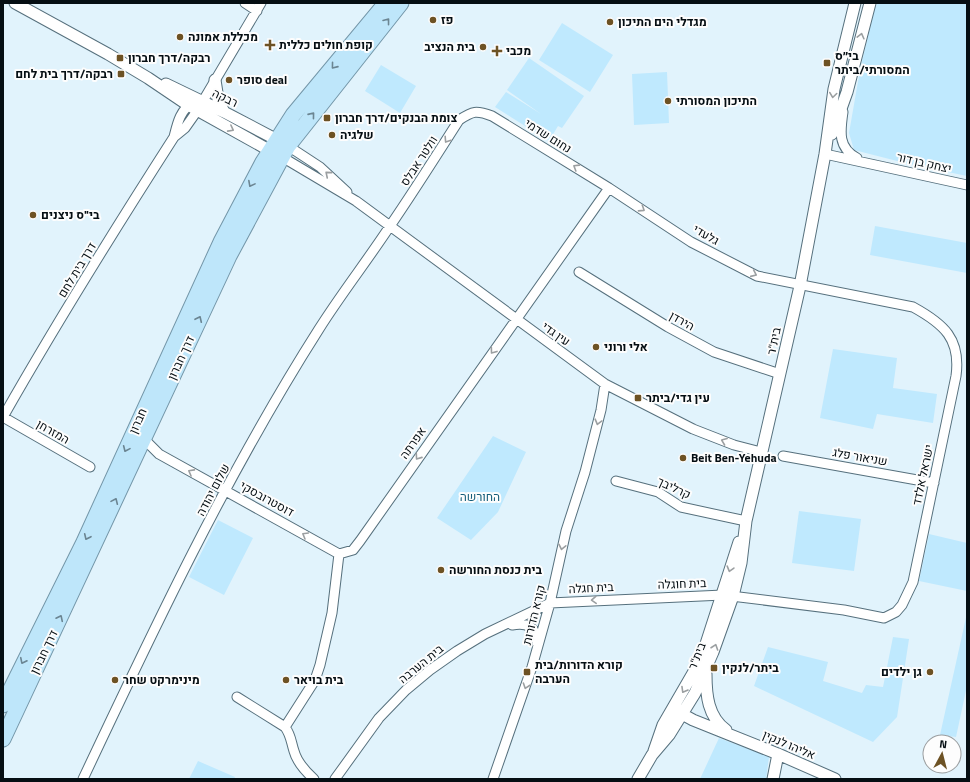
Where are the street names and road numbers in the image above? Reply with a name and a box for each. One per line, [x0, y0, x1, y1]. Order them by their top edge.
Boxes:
street label: רבקה [209, 83, 241, 112]
street label: נחום שדמי [521, 114, 576, 158]
street label: וולטר אבלס [395, 132, 442, 190]
street label: יצחק בן דור [895, 147, 953, 178]
street label: גלעדי [690, 219, 723, 250]
street label: דרך בית לחם [52, 238, 101, 301]
street label: הירדן [666, 306, 698, 335]
street label: עין גדי [538, 317, 575, 350]
street label: בית"ר [761, 325, 786, 356]
street label: דרך חברון [162, 332, 199, 383]
street label: חברון [123, 405, 152, 437]
street label: המזרחן [33, 414, 73, 449]
street label: אפרתה [395, 422, 431, 463]
street label: שניאור פלג [831, 442, 889, 471]
street label: ישראל אלדד [907, 443, 938, 507]
street label: שלום יהודה [191, 460, 234, 519]
street label: קרליבך [654, 471, 694, 504]
street label: דוסטרובסקי [237, 476, 298, 521]
street label: בית חוגלה [657, 573, 707, 594]
street label: בית חגלה [568, 577, 615, 598]
street label: קורא הדורות [517, 583, 550, 647]
street label: דרך חברון [25, 626, 62, 677]
street label: בית הערבה [394, 639, 448, 688]
street label: בית"ר [683, 639, 711, 672]
street label: אליהו לנקין [760, 725, 819, 764]

